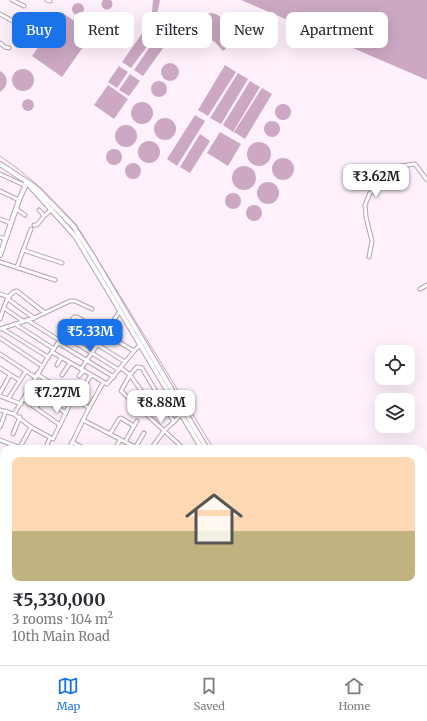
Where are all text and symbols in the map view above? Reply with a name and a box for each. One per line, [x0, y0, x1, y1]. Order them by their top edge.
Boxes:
chip: Buy [12, 12, 66, 48]
chip: Rent [74, 12, 134, 48]
chip: Filters [142, 12, 212, 48]
chip: New [220, 12, 278, 48]
chip: Apartment [286, 12, 388, 48]
pin: ₹3.62M [343, 164, 409, 198]
text: ₹3.62M [352, 168, 400, 185]
pin: ₹5.33M [57, 319, 123, 353]
text: ₹5.33M [66, 323, 114, 340]
map controls [375, 345, 415, 433]
button: locate [375, 345, 415, 385]
pin: ₹7.27M [24, 380, 90, 414]
text: ₹7.27M [33, 384, 81, 401]
pin: ₹8.88M [128, 390, 194, 424]
button: layers [375, 393, 415, 433]
text: ₹8.88M [136, 394, 186, 411]
icon: home [178, 483, 250, 555]
text: ₹5,330,000 [12, 589, 105, 611]
text: 3 rooms · 104 m² [12, 611, 113, 628]
text: 10th Main Road [12, 628, 110, 645]
tab: Map [57, 675, 80, 713]
tab: Saved [194, 675, 225, 713]
tab: Home [339, 675, 370, 713]

